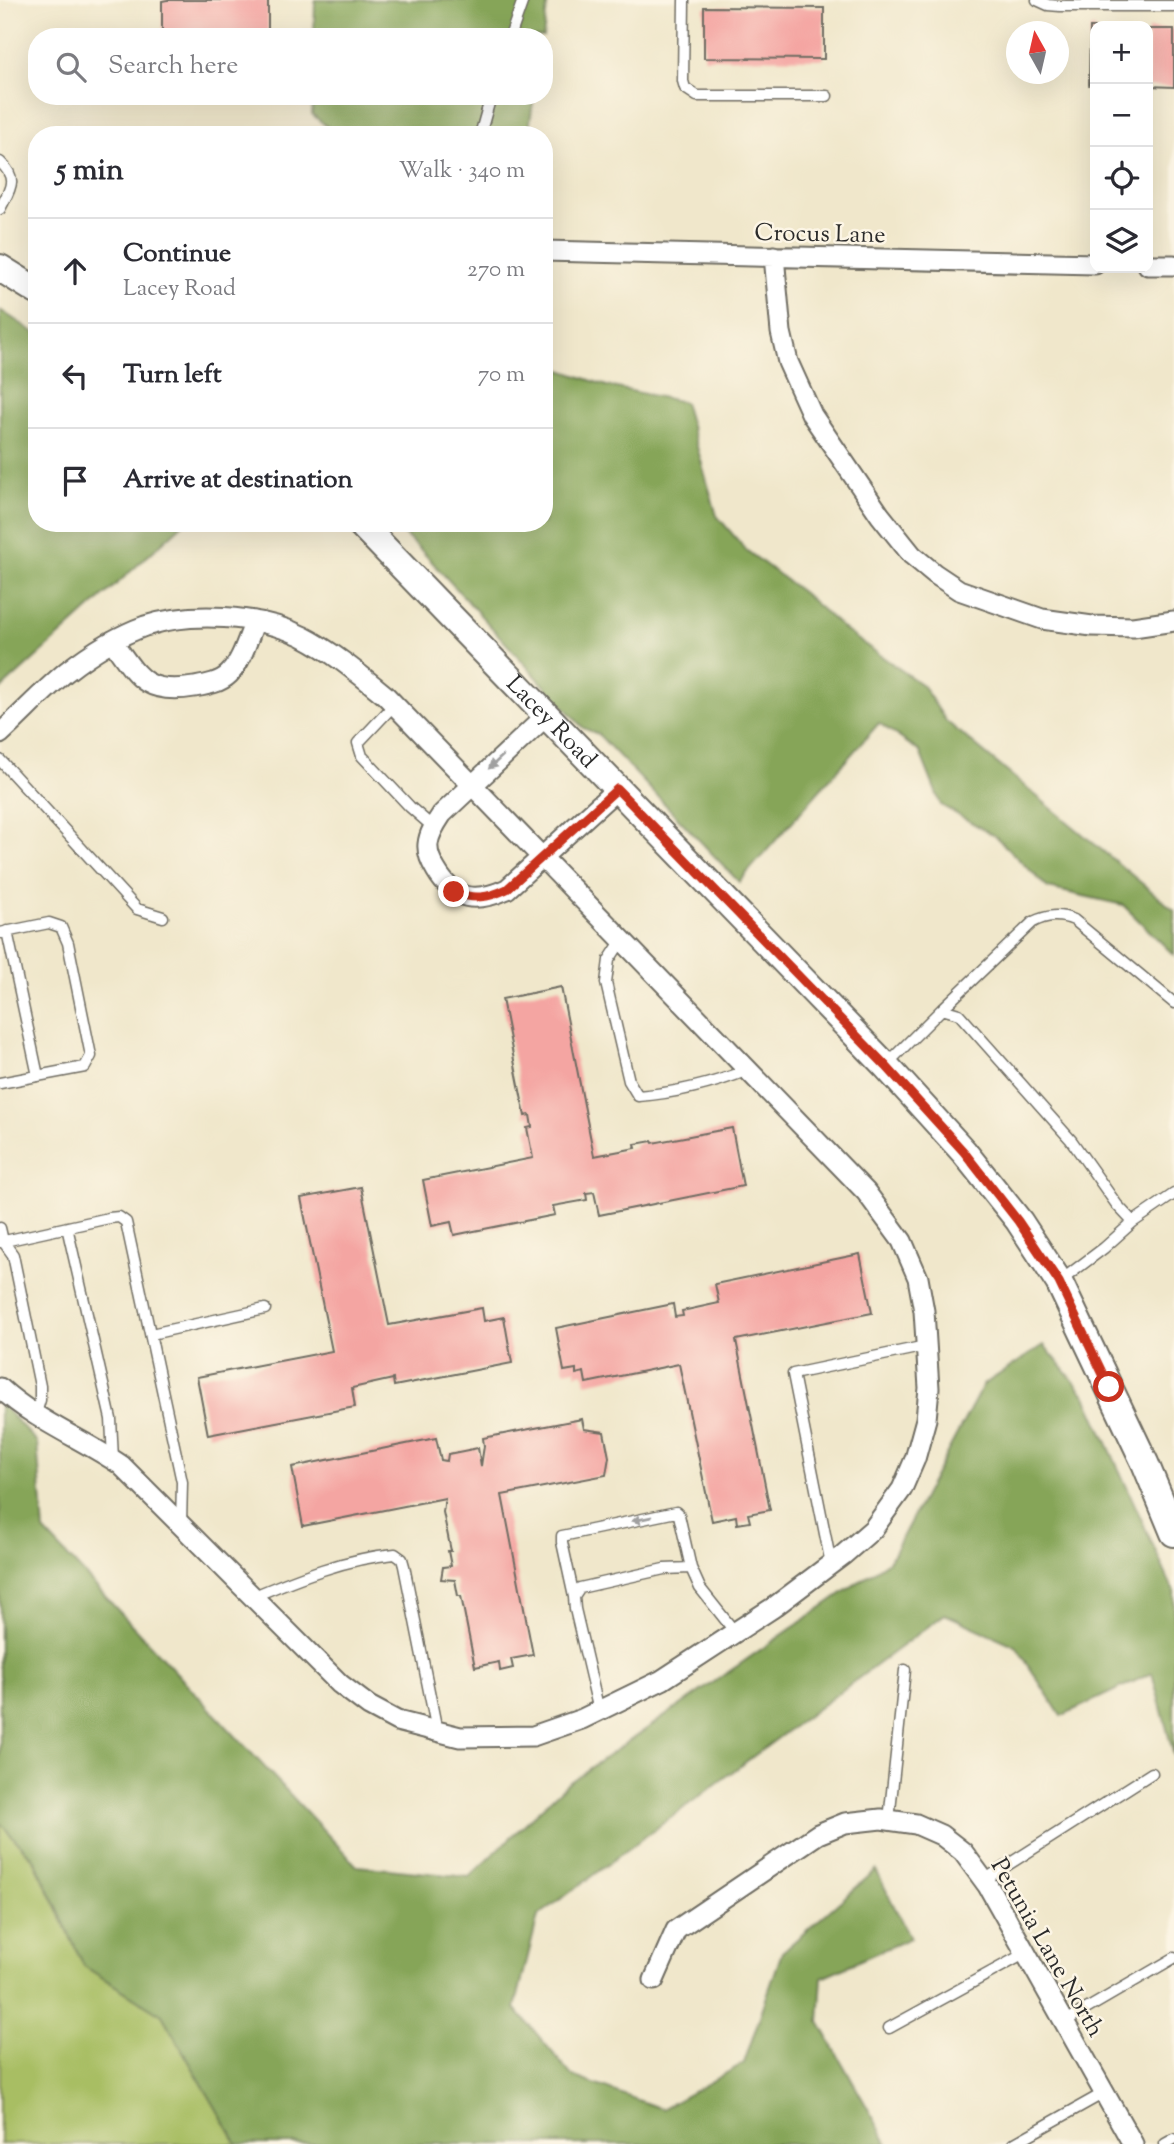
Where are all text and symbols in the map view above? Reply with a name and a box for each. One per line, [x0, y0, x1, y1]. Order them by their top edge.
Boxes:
north arrow [1006, 21, 1069, 84]
map controls [1090, 21, 1153, 273]
button: + [1090, 21, 1153, 84]
search box [28, 28, 553, 105]
icon: search [52, 48, 90, 86]
text: Search here [108, 48, 238, 85]
button: − [1090, 84, 1153, 147]
button: locate [1090, 147, 1153, 210]
text: 5 min [56, 150, 124, 193]
text: Walk · 340 m [399, 155, 525, 188]
button: layers [1090, 210, 1153, 273]
street label: Crocus Lane [754, 217, 886, 253]
text: Continue [123, 236, 231, 273]
icon: ahead [56, 252, 94, 290]
text: 270 m [467, 254, 525, 287]
text: Lacey Road [123, 273, 236, 306]
icon: left [56, 357, 94, 395]
text: Turn left [123, 357, 222, 394]
text: 70 m [478, 359, 525, 392]
icon: arrive [56, 462, 94, 500]
text: Arrive at destination [123, 462, 353, 499]
street label: Lacey Road [497, 668, 604, 777]
one-way arrow [488, 754, 505, 770]
route end [438, 876, 469, 907]
route start [1093, 1371, 1124, 1402]
one-way arrow [631, 1513, 653, 1524]
street label: Petunia Lane North [981, 1852, 1111, 2044]

